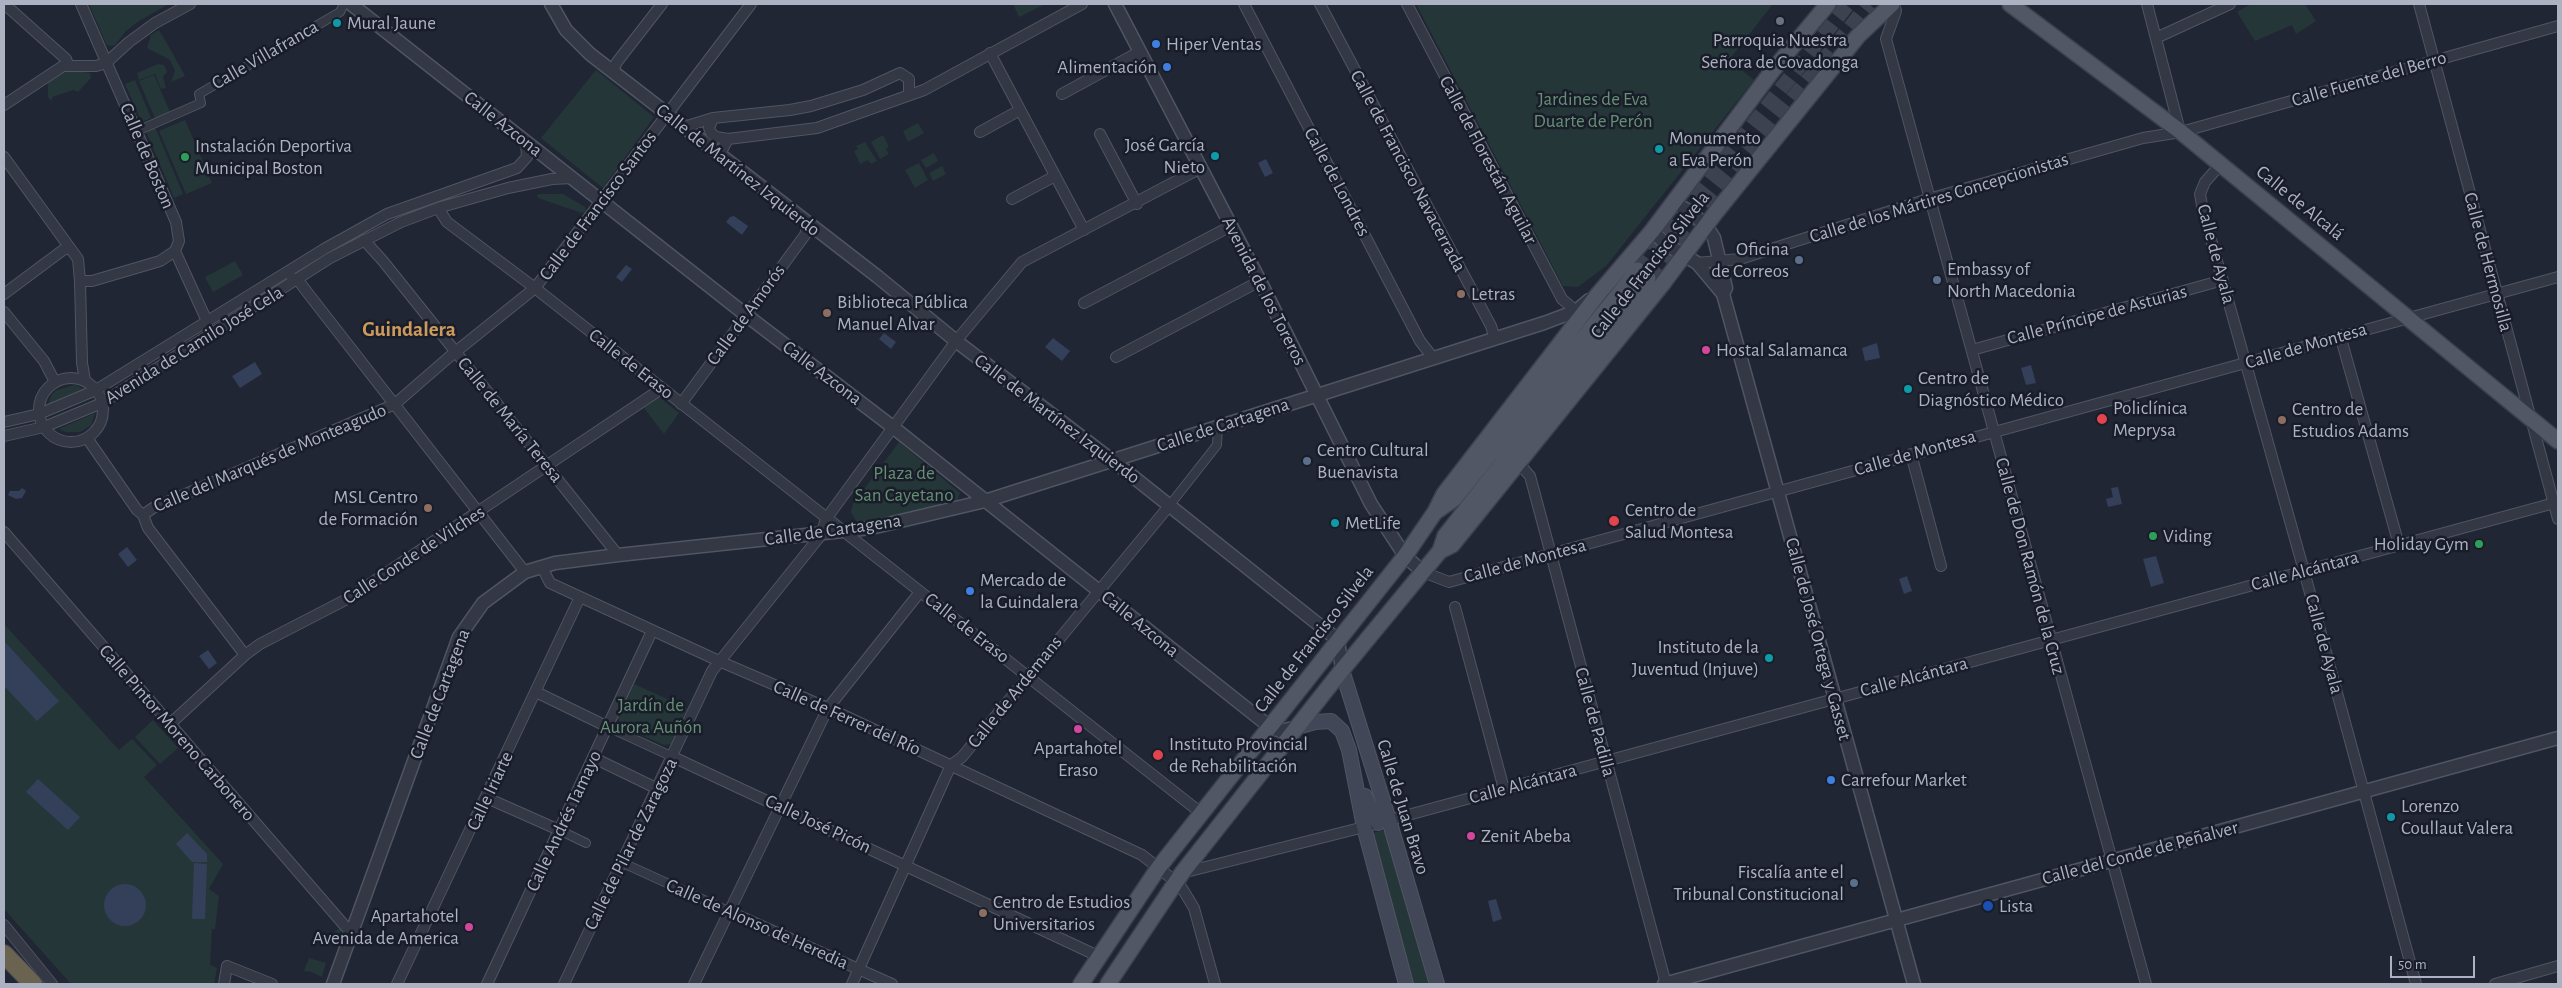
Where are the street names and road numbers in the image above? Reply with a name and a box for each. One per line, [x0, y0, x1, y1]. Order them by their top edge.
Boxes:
street label: Calle Villafranca [208, 15, 322, 95]
street label: Calle Fuente del Berro [2289, 46, 2449, 112]
street label: Calle de Francisco Navacerrada [1345, 66, 1471, 276]
street label: Calle de Florestán Aguilar [1434, 72, 1542, 248]
street label: Calle Azcona [459, 86, 547, 162]
street label: Calle de Martínez Izquierdo [651, 99, 825, 241]
street label: Calle de Boston [114, 100, 180, 212]
street label: Calle de Londres [1299, 124, 1375, 240]
street label: Calle de Francisco Santos [534, 127, 662, 285]
street label: Calle de los Mártires Concepcionistas [1807, 148, 2071, 248]
street label: Calle de Alcalá [2251, 161, 2349, 245]
street label: Calle de Francisco Silvela [1585, 187, 1715, 343]
street label: Calle de Hermosilla [2458, 190, 2518, 334]
street label: Calle de Ayala [2192, 202, 2240, 306]
street label: Avenida de los Toreros [1217, 213, 1311, 369]
street label: Calle de Amorós [702, 260, 790, 370]
street label: Calle Príncipe de Asturias [2004, 280, 2190, 350]
street label: Avenida de Camilo José Cela [101, 281, 287, 409]
street label: Calle de Montesa [2242, 318, 2370, 374]
street label: Calle de Eraso [584, 324, 678, 404]
street label: Calle Azcona [778, 336, 866, 410]
street label: Calle de Martínez Izquierdo [969, 349, 1145, 489]
street label: Calle de María Teresa [452, 353, 568, 487]
street label: Calle de Cartagena [1154, 393, 1292, 457]
street label: Calle del Marqués de Monteagudo [150, 398, 390, 518]
street label: Calle de Montesa [1851, 425, 1979, 481]
street label: Calle de Don Ramón de la Cruz [1990, 455, 2070, 677]
street label: Calle Conde de Vilches [339, 501, 489, 609]
street label: Calle de Cartagena [763, 509, 903, 551]
street label: Calle de Montesa [1461, 534, 1589, 588]
street label: Calle de José Ortega y Gasset [1780, 535, 1856, 743]
street label: Calle Alcántara [2249, 546, 2361, 596]
street label: Calle de Francisco Silvela [1249, 561, 1379, 717]
street label: Calle Azcona [1096, 586, 1184, 662]
street label: Calle de Eraso [920, 588, 1014, 668]
street label: Calle de Ayala [2300, 592, 2348, 696]
street label: Calle de Cartagena [405, 626, 475, 762]
street label: Calle de Ardemans [963, 631, 1067, 753]
street label: Calle Pintor Moreno Carbonero [94, 640, 260, 826]
street label: Calle Alcántara [1858, 652, 1970, 702]
street label: Calle de Padilla [1569, 665, 1621, 779]
street label: Calle de Ferrer del Río [770, 675, 924, 761]
street label: Calle de Juan Bravo [1372, 737, 1434, 877]
street label: Calle Andrés Tamayo [521, 747, 607, 895]
street label: Calle Iriarte [462, 748, 518, 834]
street label: Calle de Pilar de Zaragoza [579, 754, 683, 934]
street label: Calle Alcántara [1467, 759, 1579, 809]
street label: Calle José Picón [761, 789, 875, 859]
street label: Calle del Conde de Peñalver [2039, 816, 2241, 890]
street label: Calle de Alonso de Heredia [662, 874, 852, 974]

